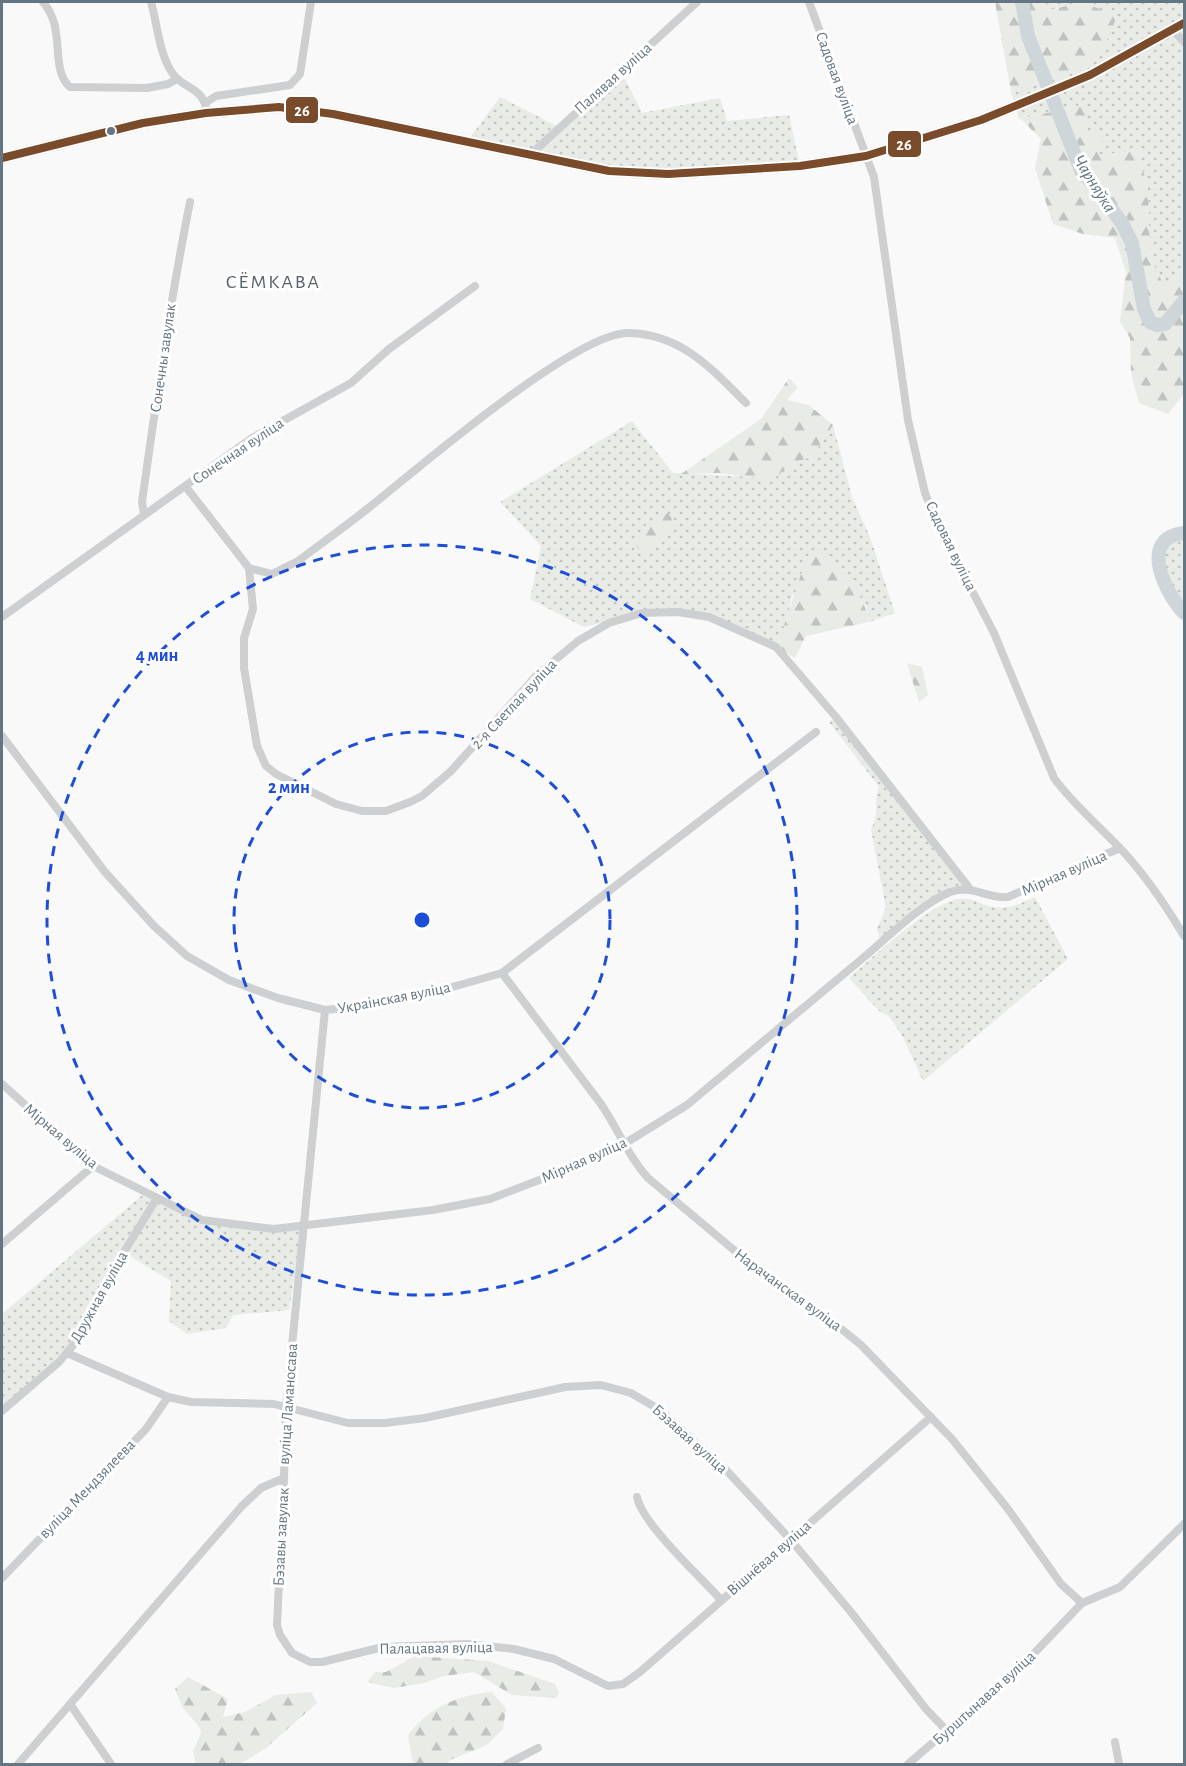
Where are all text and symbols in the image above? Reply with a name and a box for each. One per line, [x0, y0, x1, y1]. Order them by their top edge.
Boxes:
street label: Садовая вуліца [812, 29, 861, 127]
street label: Палявая вуліца [571, 39, 655, 117]
line badge: 26 [285, 96, 319, 124]
text: 26 [294, 103, 310, 119]
unlabelled marker [105, 125, 117, 137]
line badge: 26 [887, 130, 922, 158]
text: 26 [896, 137, 912, 153]
water label: Чарняўка [1069, 152, 1119, 216]
district label: СЁМКАВА [225, 272, 321, 292]
street label: Сонечны завулак [147, 302, 180, 414]
street label: Сонечная вуліца [190, 415, 287, 488]
street label: Садовая вуліца [922, 499, 980, 594]
text: 4 мин [136, 647, 178, 665]
street label: 2-я Светлая вуліца [468, 656, 560, 753]
text: 2 мин [268, 779, 310, 797]
street label: Мірная вуліца [1019, 847, 1109, 900]
centre of rings [412, 910, 432, 930]
street label: Украінская вуліца [336, 979, 452, 1018]
street label: Мірная вуліца [20, 1100, 101, 1172]
street label: Мірная вуліца [539, 1134, 629, 1187]
street label: Нарачанская вуліца [731, 1246, 845, 1335]
street label: Дружная вуліца [67, 1248, 132, 1346]
street label: вуліца Ламаносава [276, 1343, 301, 1465]
street label: Бэзавая вуліца [649, 1401, 731, 1477]
street label: вуліца Мендзялеева [36, 1436, 139, 1542]
street label: Бэзавы завулак [270, 1487, 293, 1587]
street label: Вішнёвая вуліца [724, 1517, 815, 1599]
street label: Палацавая вуліца [379, 1639, 493, 1658]
street label: Бурштынавая вуліца [930, 1648, 1039, 1749]

